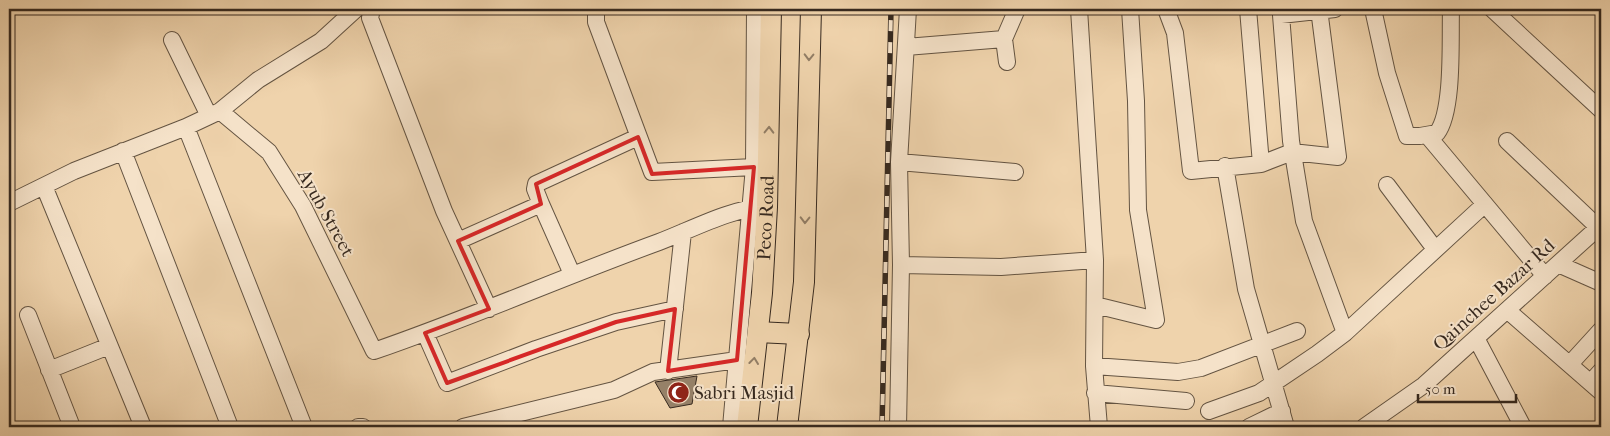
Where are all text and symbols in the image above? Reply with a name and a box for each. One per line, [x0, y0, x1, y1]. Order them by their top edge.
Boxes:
one-way arrow [804, 54, 815, 62]
one-way arrow [763, 125, 774, 133]
street label: Ayub Street [293, 165, 359, 261]
street label: Peco Road [753, 175, 779, 261]
one-way arrow [800, 216, 811, 224]
street label: Qainchee Bazar Rd [1429, 234, 1560, 355]
one-way arrow [749, 357, 759, 366]
scale bar [1418, 371, 1515, 403]
text: 50 m [1425, 380, 1456, 398]
mosque icon: Sabri Masjid [666, 381, 690, 405]
place label: Sabri Masjid [694, 382, 795, 404]

